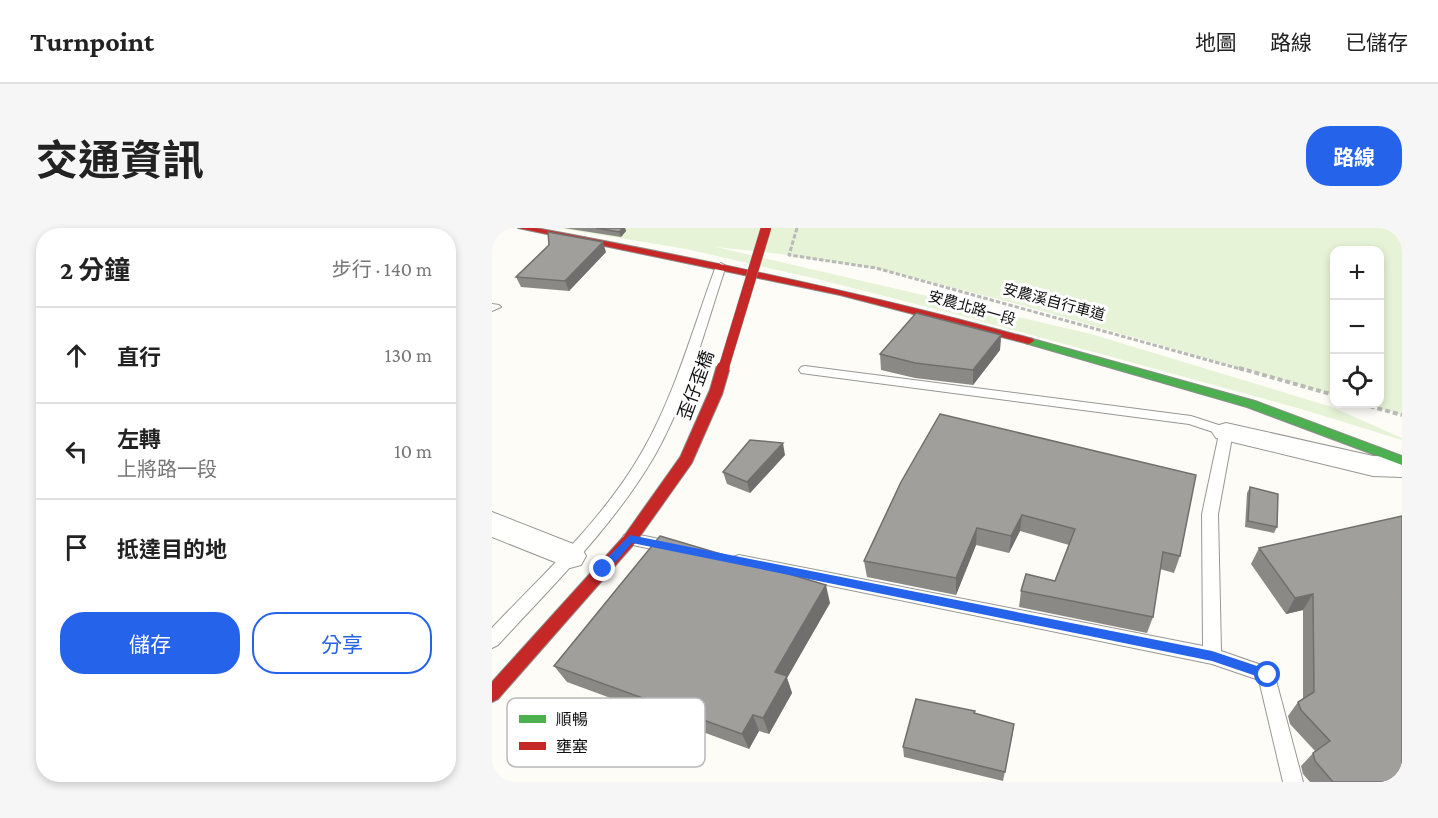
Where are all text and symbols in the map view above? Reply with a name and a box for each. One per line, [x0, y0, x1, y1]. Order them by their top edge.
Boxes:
text: Turnpoint [30, 26, 154, 57]
text: 地圖 [1195, 31, 1237, 55]
text: 路線 [1270, 31, 1312, 55]
text: 已儲存 [1345, 31, 1408, 55]
button: 路線 [1306, 126, 1402, 186]
text: 交通資訊 [36, 137, 204, 184]
map controls [1330, 246, 1384, 408]
button: + [1330, 246, 1384, 300]
text: 2 分鐘 [60, 256, 130, 285]
text: 步行 · 140 m [332, 258, 432, 280]
street label: 安農溪自行車道 [1001, 281, 1107, 323]
street label: 安農北路一段 [927, 287, 1018, 328]
button: − [1330, 300, 1384, 354]
icon: ahead [60, 339, 93, 372]
text: 130 m [385, 344, 432, 366]
text: 直行 [117, 345, 161, 370]
street label: 歪仔歪橋 [674, 348, 718, 422]
button: locate [1330, 354, 1384, 408]
text: 左轉 [117, 427, 161, 452]
icon: left [60, 435, 93, 468]
text: 10 m [394, 440, 432, 462]
text: 上將路一段 [117, 458, 217, 480]
icon: arrive [60, 531, 93, 564]
text: 抵達目的地 [117, 537, 227, 562]
route end [589, 555, 615, 581]
button: 儲存 [60, 612, 240, 674]
button: 分享 [252, 612, 432, 674]
route start [1254, 661, 1280, 687]
legend [507, 698, 705, 767]
text: 順暢 [556, 711, 588, 728]
text: 壅塞 [556, 738, 588, 755]

